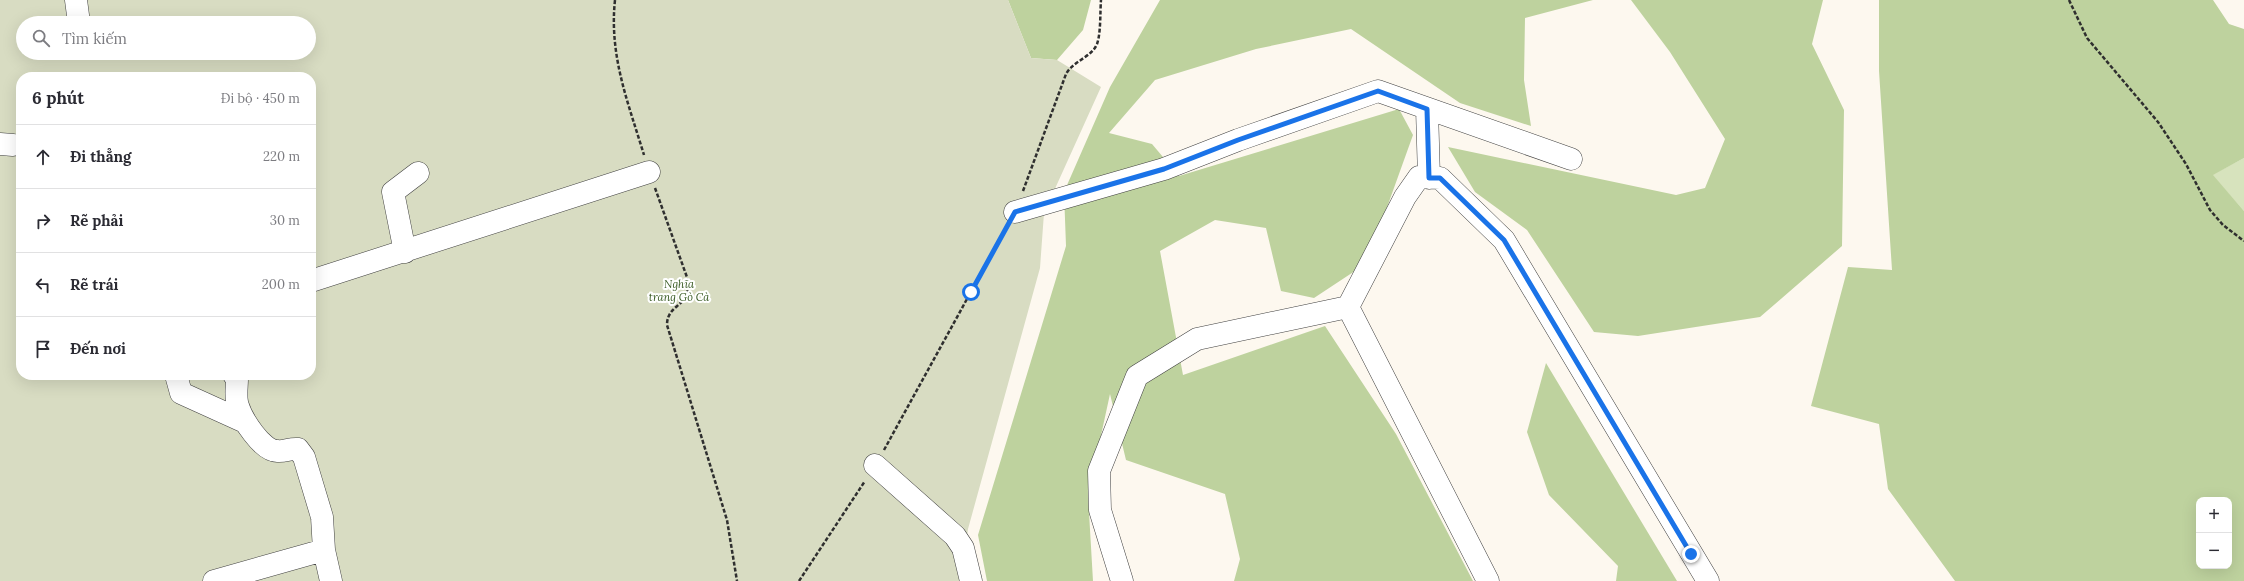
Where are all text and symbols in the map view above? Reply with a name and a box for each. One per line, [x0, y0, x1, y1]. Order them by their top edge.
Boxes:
search box [16, 16, 316, 60]
icon: search [30, 27, 52, 49]
text: Tìm kiếm [62, 29, 127, 48]
text: 6 phút [32, 87, 84, 109]
text: Đi bộ · 450 m [221, 90, 300, 107]
icon: ahead [32, 146, 54, 168]
text: Đi thẳng [70, 147, 131, 166]
text: 220 m [263, 148, 300, 165]
icon: right [32, 210, 54, 232]
text: Rẽ phải [70, 211, 123, 230]
text: 30 m [270, 212, 300, 229]
icon: left [32, 274, 54, 296]
text: Rẽ trái [70, 275, 118, 294]
text: 200 m [262, 276, 300, 293]
park label: Nghĩa trang Gò Cà [649, 277, 710, 304]
route start [962, 283, 980, 301]
icon: arrive [32, 338, 54, 360]
text: Đến nơi [70, 339, 126, 358]
map controls [2196, 497, 2232, 569]
button: + [2196, 497, 2232, 533]
button: − [2196, 533, 2232, 569]
route end [1682, 545, 1700, 563]

